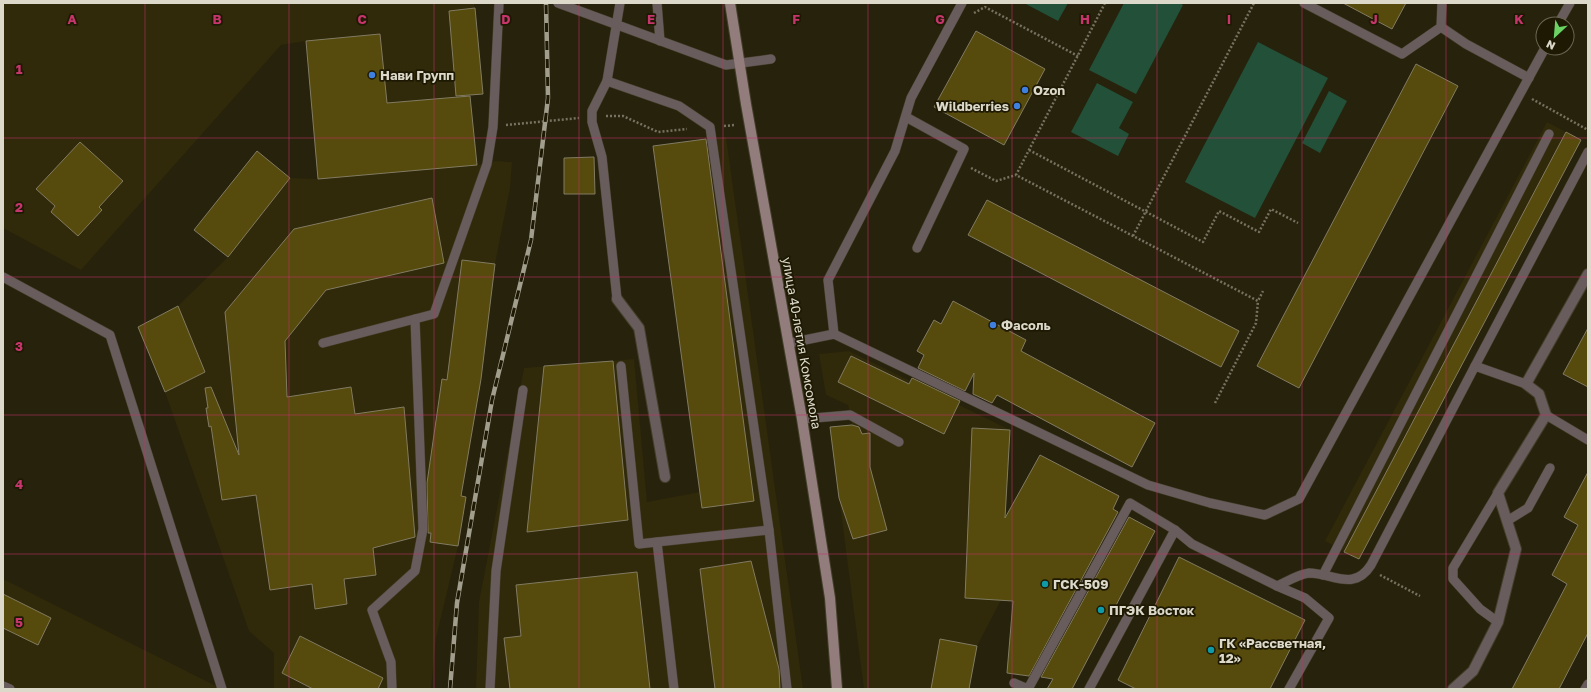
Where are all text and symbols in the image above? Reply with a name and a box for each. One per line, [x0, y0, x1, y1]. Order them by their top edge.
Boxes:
text: A [67, 11, 77, 27]
text: B [212, 11, 222, 27]
text: C [357, 11, 367, 27]
text: D [501, 11, 511, 27]
text: E [647, 11, 655, 27]
text: F [792, 11, 800, 27]
text: G [935, 11, 945, 27]
text: H [1080, 11, 1090, 27]
text: I [1227, 11, 1231, 27]
text: J [1370, 11, 1378, 27]
text: K [1514, 11, 1524, 27]
north arrow [1535, 16, 1575, 56]
text: N [1544, 38, 1557, 53]
text: 1 [16, 61, 23, 77]
place label: Нави Групп [380, 67, 454, 83]
marker: Нави Групп [367, 70, 377, 80]
place label: Ozon [1033, 82, 1065, 98]
marker: Ozon [1020, 85, 1030, 95]
place label: Wildberries [936, 98, 1009, 114]
marker: Wildberries [1012, 101, 1022, 111]
text: 2 [15, 199, 23, 215]
street label: улица 40-летия Комсомола [779, 256, 825, 430]
place label: Фасоль [1001, 317, 1051, 333]
marker: Фасоль [988, 320, 998, 330]
text: 3 [15, 338, 23, 354]
text: 4 [15, 476, 23, 492]
place label: ГСК-509 [1053, 576, 1109, 592]
marker: ГСК-509 [1040, 579, 1050, 589]
place label: ПГЭК Восток [1109, 602, 1195, 618]
marker: ПГЭК Восток [1096, 605, 1106, 615]
text: 5 [15, 614, 23, 630]
place label: ГК «Рассветная, 12» [1219, 635, 1326, 666]
marker: ГК «Рассветная, 12» [1206, 645, 1216, 655]

